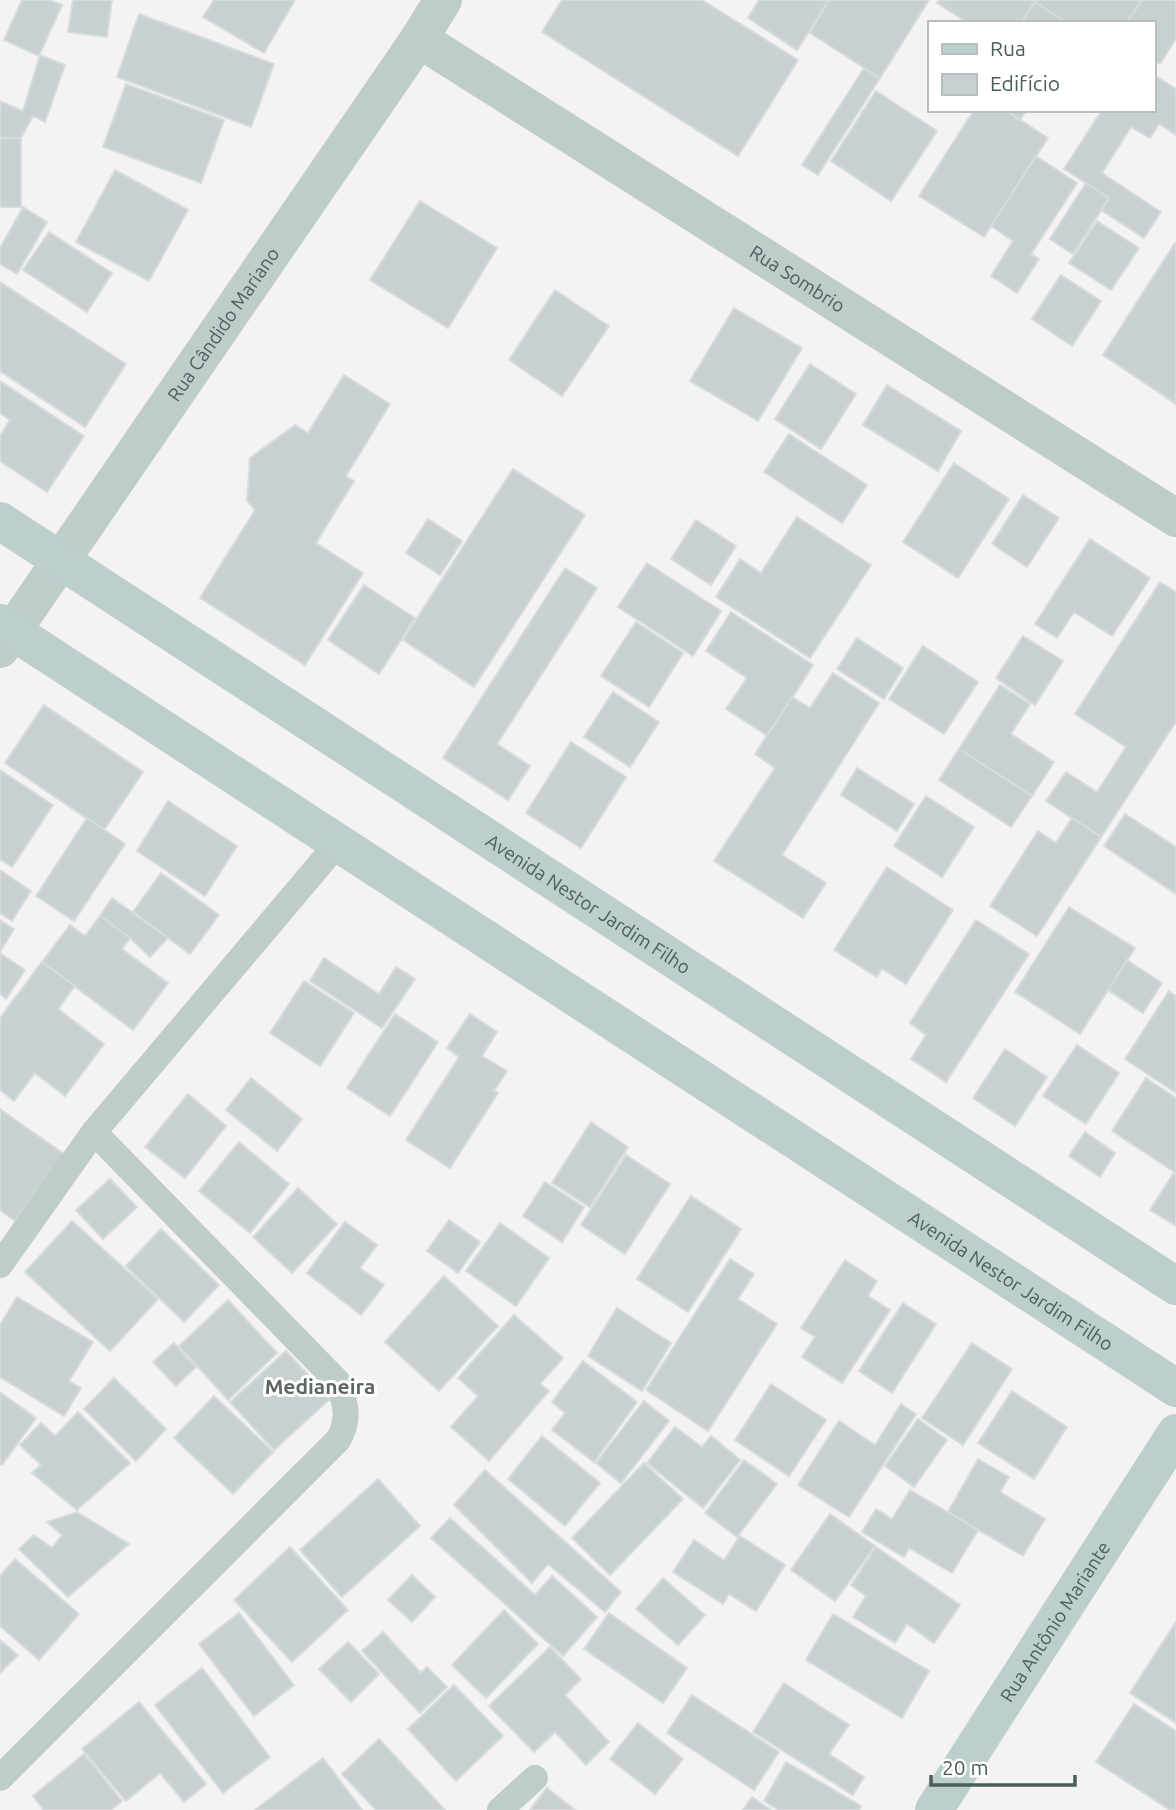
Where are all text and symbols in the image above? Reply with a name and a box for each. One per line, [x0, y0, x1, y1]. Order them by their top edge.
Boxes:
legend [928, 21, 1155, 112]
text: Rua [990, 36, 1026, 60]
text: Edifício [990, 71, 1060, 95]
street label: Rua Sombrio [746, 240, 849, 317]
street label: Rua Cândido Mariano [163, 243, 283, 405]
street label: Avenida Nestor Jardim Filho [482, 829, 695, 978]
street label: Avenida Nestor Jardim Filho [905, 1206, 1117, 1355]
district label: Medianeira [265, 1374, 375, 1398]
street label: Rua Antônio Mariante [995, 1537, 1115, 1706]
scale bar [931, 1744, 1074, 1788]
text: 20 m [942, 1755, 989, 1779]

